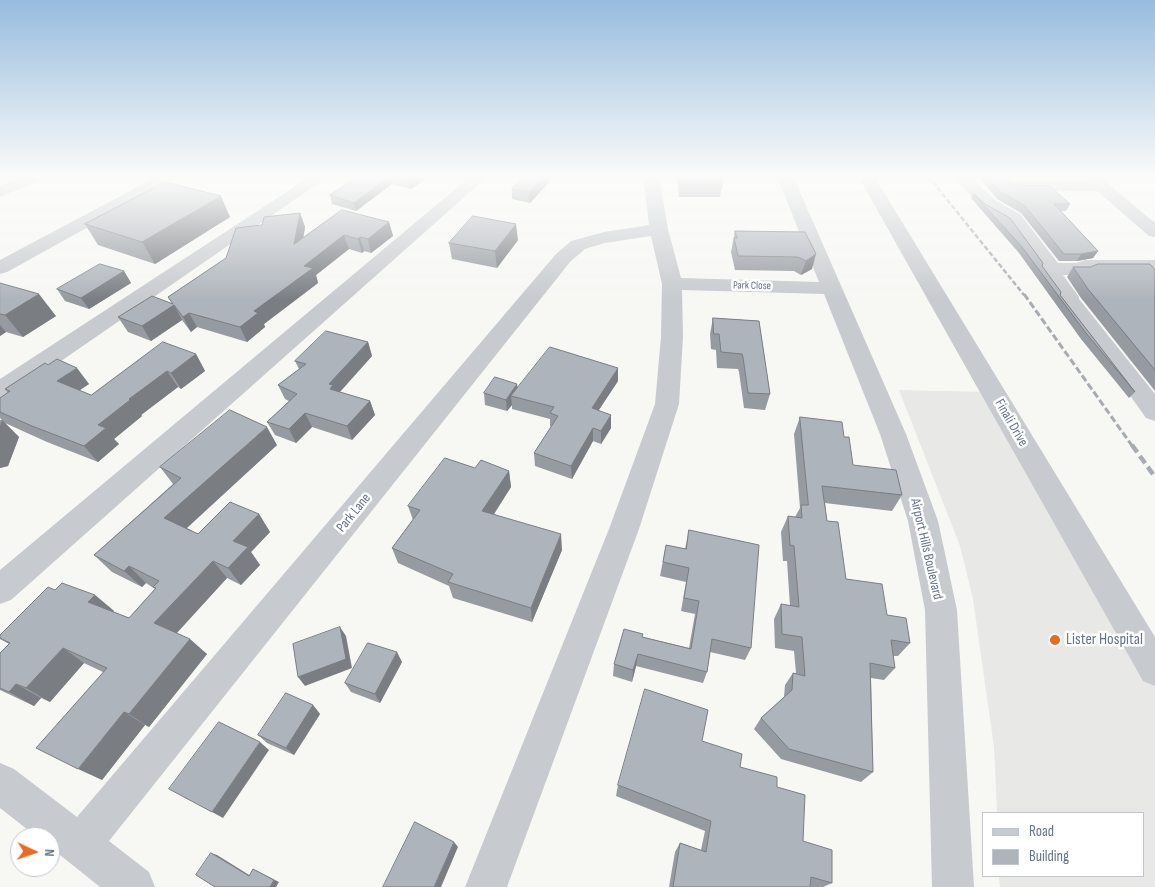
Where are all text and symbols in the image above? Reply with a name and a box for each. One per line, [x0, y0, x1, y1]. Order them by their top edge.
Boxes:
street label: Park Close [733, 279, 771, 293]
street label: Finali Drive [991, 396, 1031, 450]
street label: Park Lane [333, 490, 375, 536]
street label: Airport Hills Boulevard [906, 497, 946, 601]
place label: Lister Hospital [1066, 630, 1143, 650]
marker: Lister Hospital [1048, 633, 1062, 647]
legend [982, 812, 1145, 877]
text: Road [1029, 822, 1054, 841]
north arrow [10, 827, 60, 877]
text: Building [1029, 847, 1069, 866]
text: N [41, 849, 58, 857]

